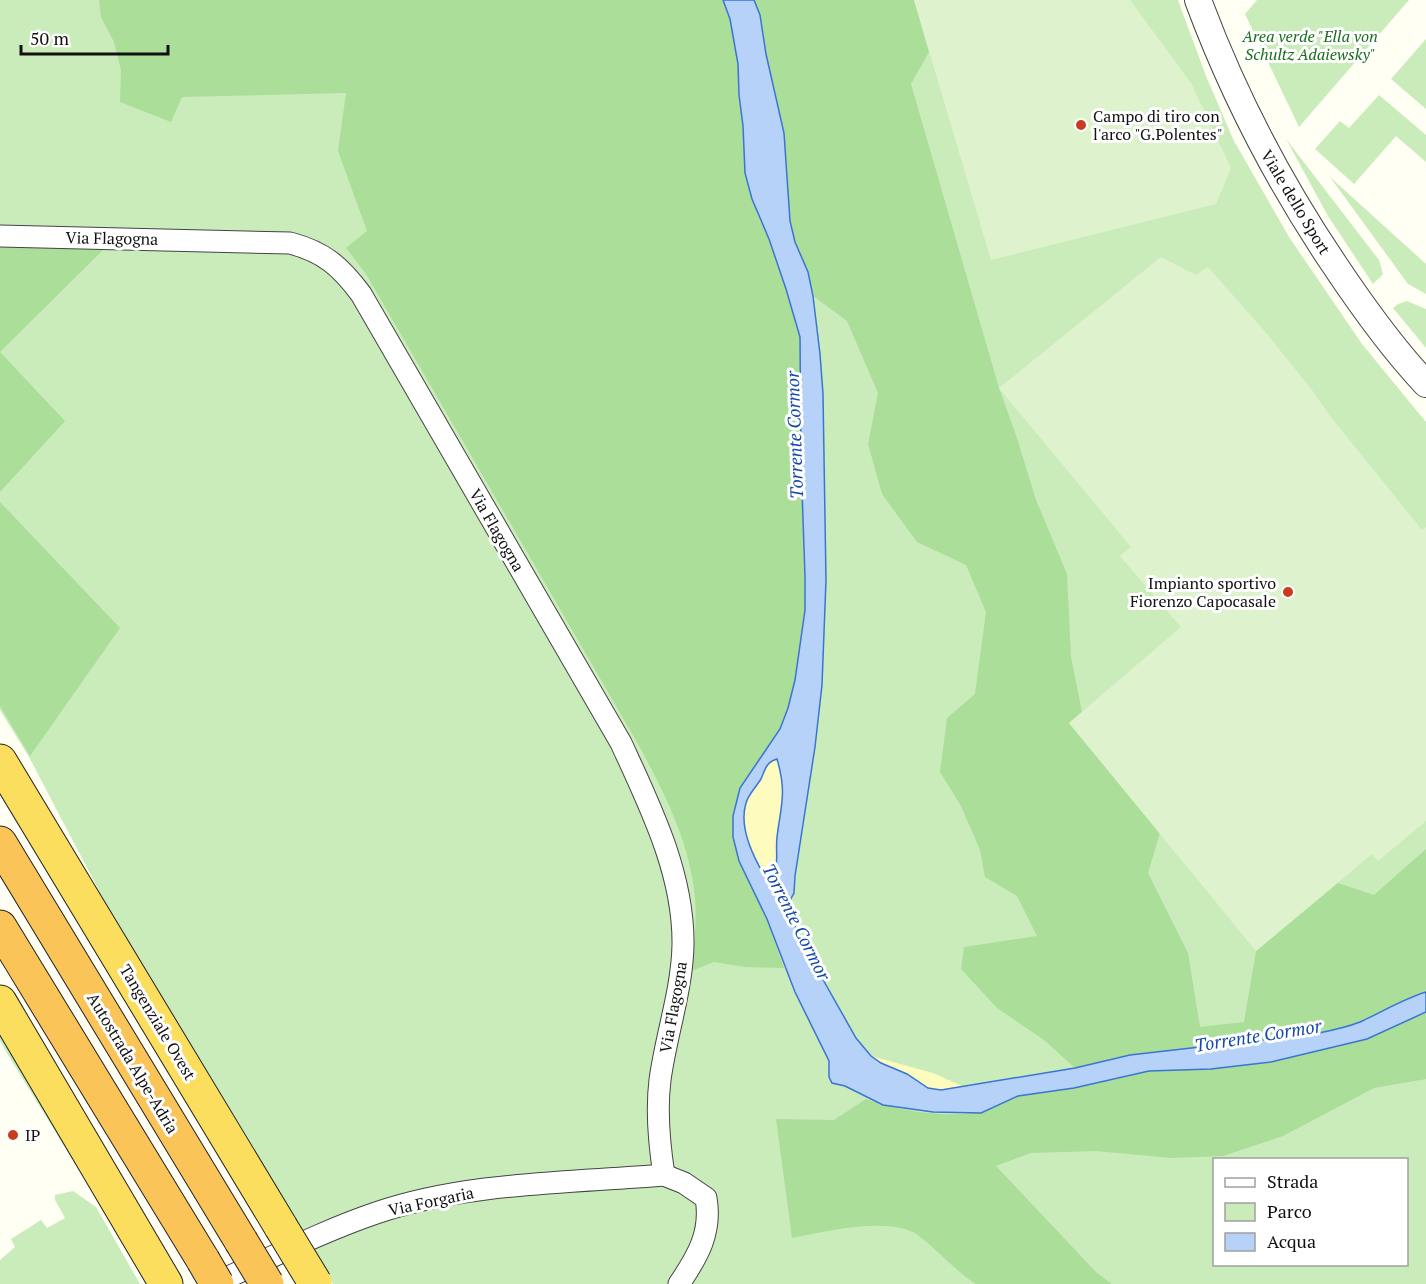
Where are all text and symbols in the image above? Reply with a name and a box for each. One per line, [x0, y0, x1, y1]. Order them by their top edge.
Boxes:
scale bar [21, 18, 168, 56]
park label: Area verde "Ella von Schultz Adaiewsky" [1241, 25, 1378, 65]
text: 50 m [30, 26, 70, 50]
place label: Campo di tiro con l'arco "G.Polentes" [1093, 105, 1223, 145]
marker: Campo di tiro con l'arco "G.Polentes" [1074, 118, 1088, 132]
street label: Viale dello Sport [1256, 146, 1336, 258]
street label: Via Flagogna [66, 226, 158, 250]
water label: Torrente Cormor [780, 370, 808, 499]
street label: Via Flagogna [464, 484, 530, 576]
place label: Impianto sportivo Fiorenzo Capocasale [1130, 572, 1276, 612]
marker: Impianto sportivo Fiorenzo Capocasale [1281, 585, 1295, 599]
water label: Torrente Cormor [757, 859, 837, 985]
street label: Via Flagogna [654, 959, 692, 1055]
street label: Tangenziale Ovest [115, 960, 201, 1084]
street label: Autostrada Alpe-Adria [82, 989, 184, 1137]
water label: Torrente Cormor [1193, 1013, 1324, 1057]
place label: IP [25, 1124, 40, 1146]
marker: IP [6, 1128, 20, 1142]
legend [1213, 1158, 1408, 1266]
text: Strada [1267, 1169, 1318, 1193]
street label: Via Forgaria [386, 1181, 476, 1221]
text: Parco [1267, 1199, 1312, 1223]
text: Acqua [1267, 1229, 1316, 1253]

